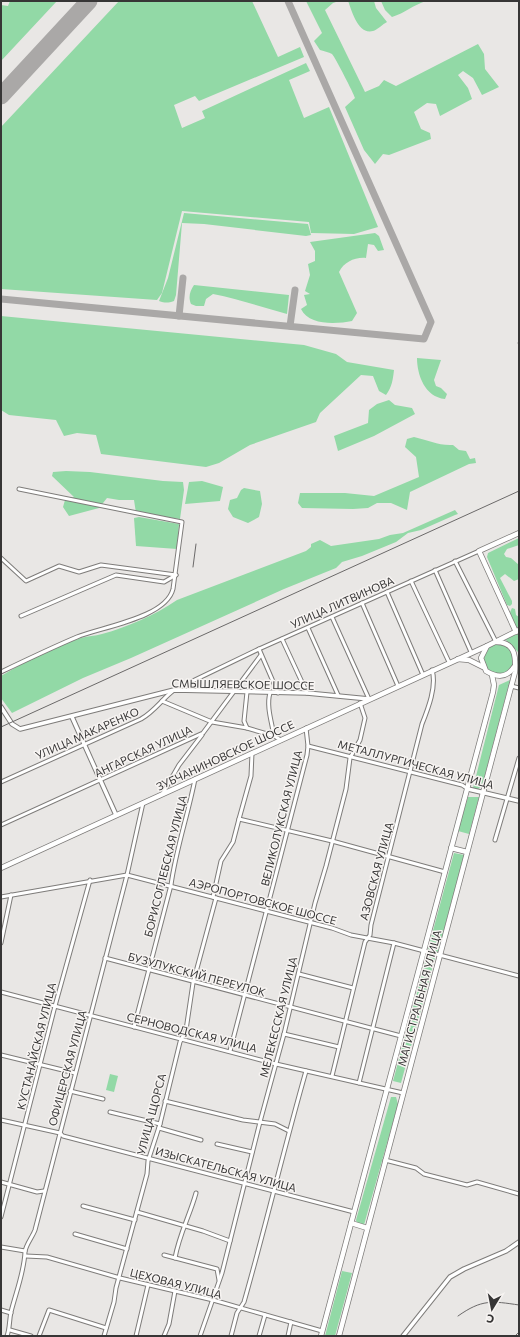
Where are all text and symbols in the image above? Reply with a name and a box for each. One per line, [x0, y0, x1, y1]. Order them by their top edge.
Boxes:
street label: УЛИЦА ЛИТВИНОВА [288, 573, 396, 631]
street label: СМЫШЛЯЕВСКОЕ ШОССЕ [171, 676, 315, 692]
street label: УЛИЦА МАКАРЕНКО [33, 704, 141, 762]
street label: ЗУБЧАНИНОВСКОЕ ШОССЕ [154, 717, 296, 793]
street label: АНГАРСКАЯ УЛИЦА [92, 722, 194, 779]
street label: МЕТАЛЛУРГИЧЕСКАЯ УЛИЦА [337, 737, 496, 791]
street label: ВЕЛИКОЛУКСКАЯ УЛИЦА [258, 748, 304, 887]
street label: БОРИСОГЛЕБСКАЯ УЛИЦА [141, 793, 189, 938]
street label: АЗОВСКАЯ УЛИЦА [357, 820, 395, 921]
street label: АЭРОПОРТОВСКОЕ ШОССЕ [188, 875, 338, 927]
street label: МАГИСТРАЛЬНАЯ УЛИЦА [395, 928, 444, 1068]
street label: БУЗУЛУКСКИЙ ПЕРЕУЛОК [127, 948, 268, 999]
street label: МЕЛЕКЕССКАЯ УЛИЦА [257, 955, 299, 1079]
street label: КУСТАНАЙСКАЯ УЛИЦА [13, 980, 58, 1111]
street label: ОФИЦЕРСКАЯ УЛИЦА [45, 1008, 89, 1127]
street label: СЕРНОВОДСКАЯ УЛИЦА [126, 1010, 259, 1055]
street label: УЛИЦА ЩОРСА [134, 1071, 168, 1156]
street label: ИЗЫСКАТЕЛЬСКАЯ УЛИЦА [154, 1144, 298, 1194]
street label: ЦЕХОВАЯ УЛИЦА [129, 1265, 224, 1301]
north arrow [472, 1289, 512, 1329]
text: С [485, 1312, 495, 1326]

